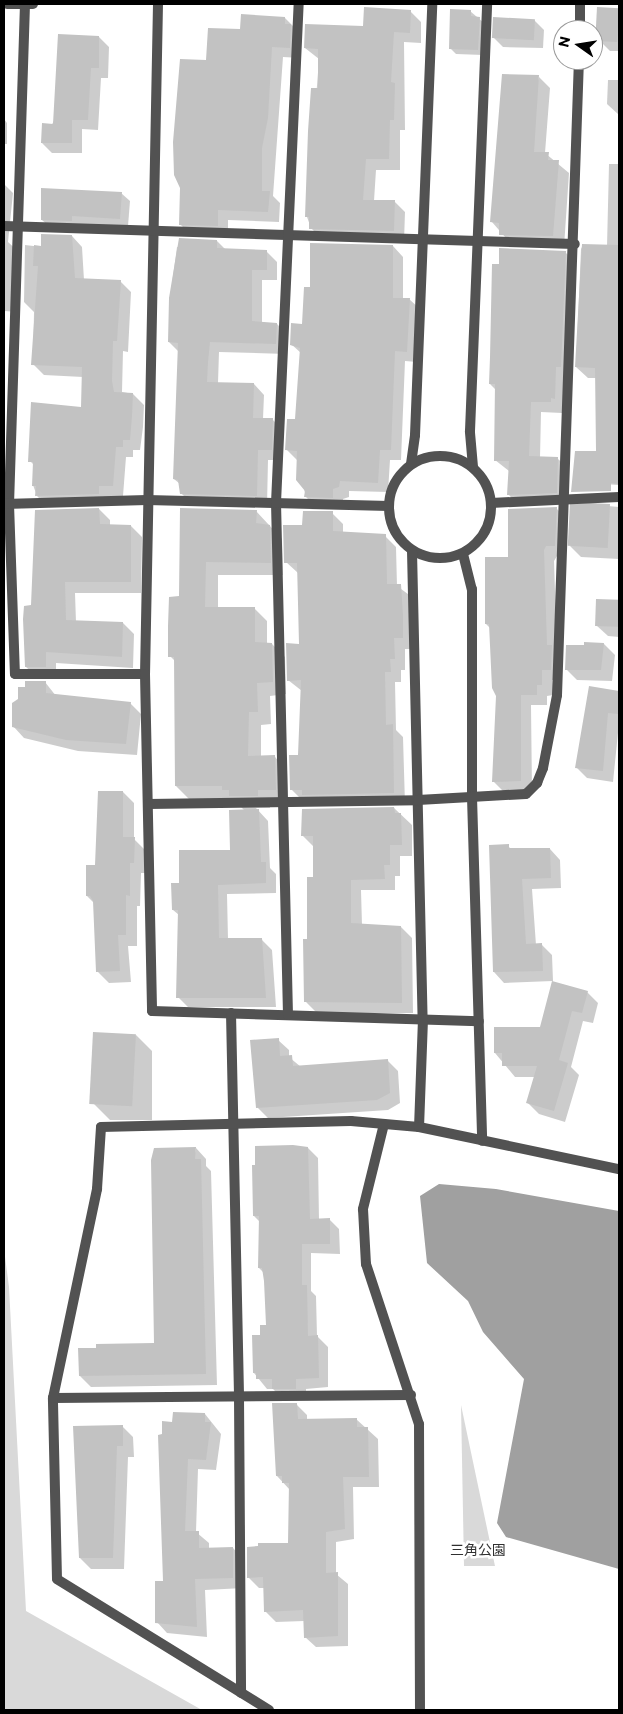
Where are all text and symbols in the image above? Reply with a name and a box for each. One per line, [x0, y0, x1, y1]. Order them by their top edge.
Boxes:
north arrow [553, 20, 603, 70]
text: N [554, 35, 573, 49]
park label: 三角公園 [450, 1542, 506, 1558]

